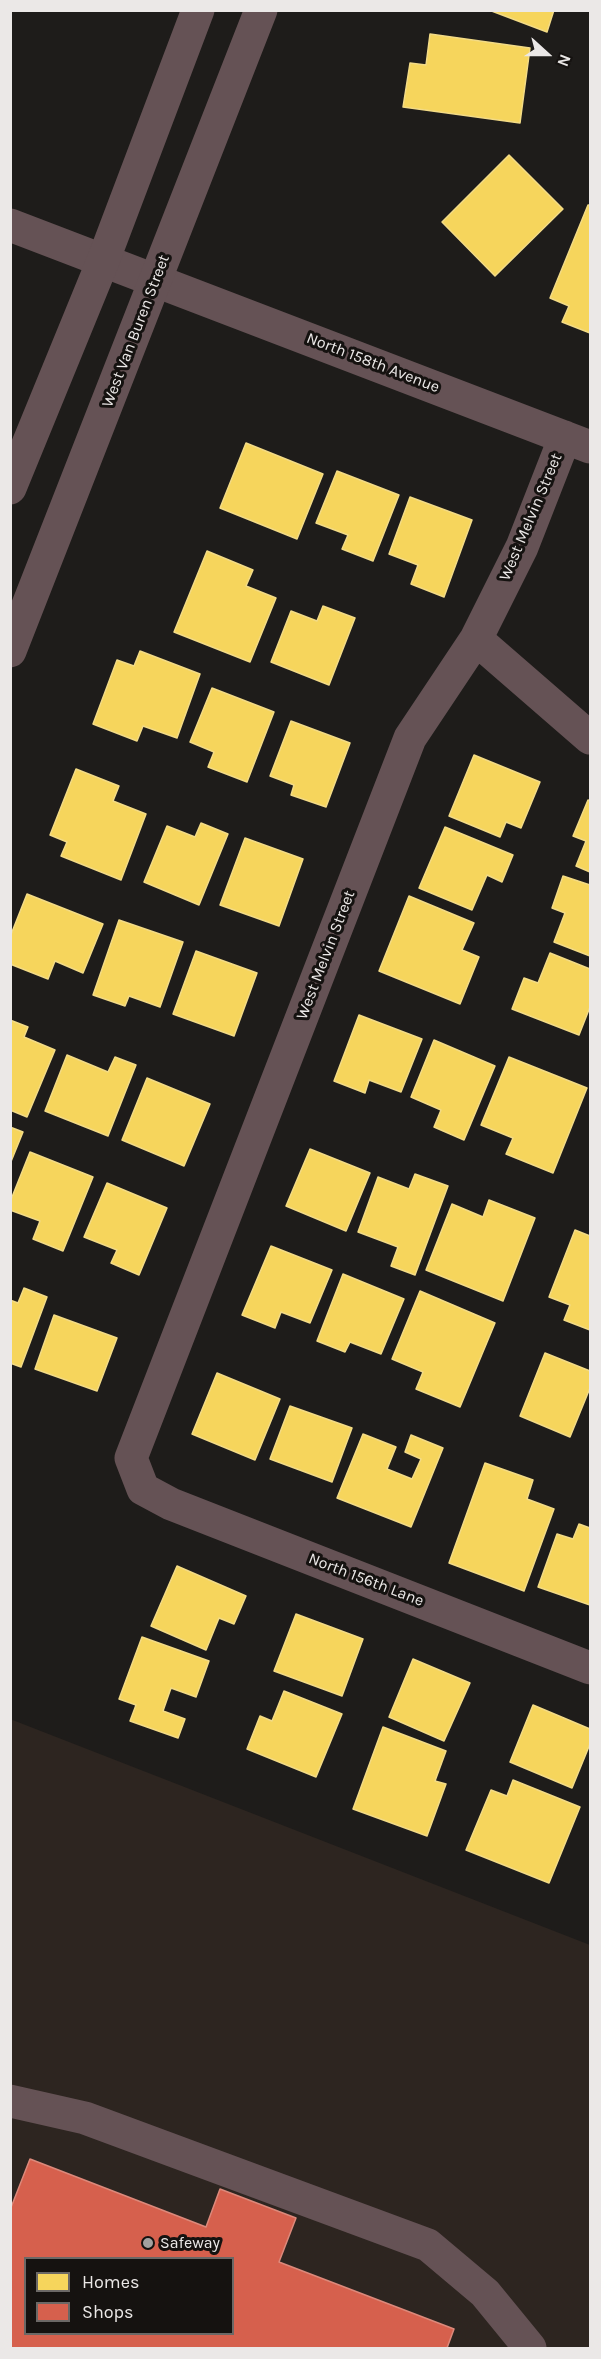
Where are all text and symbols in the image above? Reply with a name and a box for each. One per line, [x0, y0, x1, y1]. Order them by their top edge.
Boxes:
north arrow [517, 24, 577, 84]
text: N [553, 52, 575, 69]
street label: West Van Buren Street [98, 252, 174, 410]
street label: North 158th Avenue [304, 329, 442, 397]
street label: West Melvin Street [495, 450, 567, 584]
street label: West Melvin Street [293, 888, 359, 1022]
street label: North 156th Lane [306, 1549, 426, 1611]
place label: Safeway [160, 2233, 220, 2253]
marker: Safeway [141, 2236, 155, 2250]
legend [24, 2257, 234, 2335]
text: Homes [82, 2271, 139, 2293]
text: Shops [82, 2301, 134, 2323]

